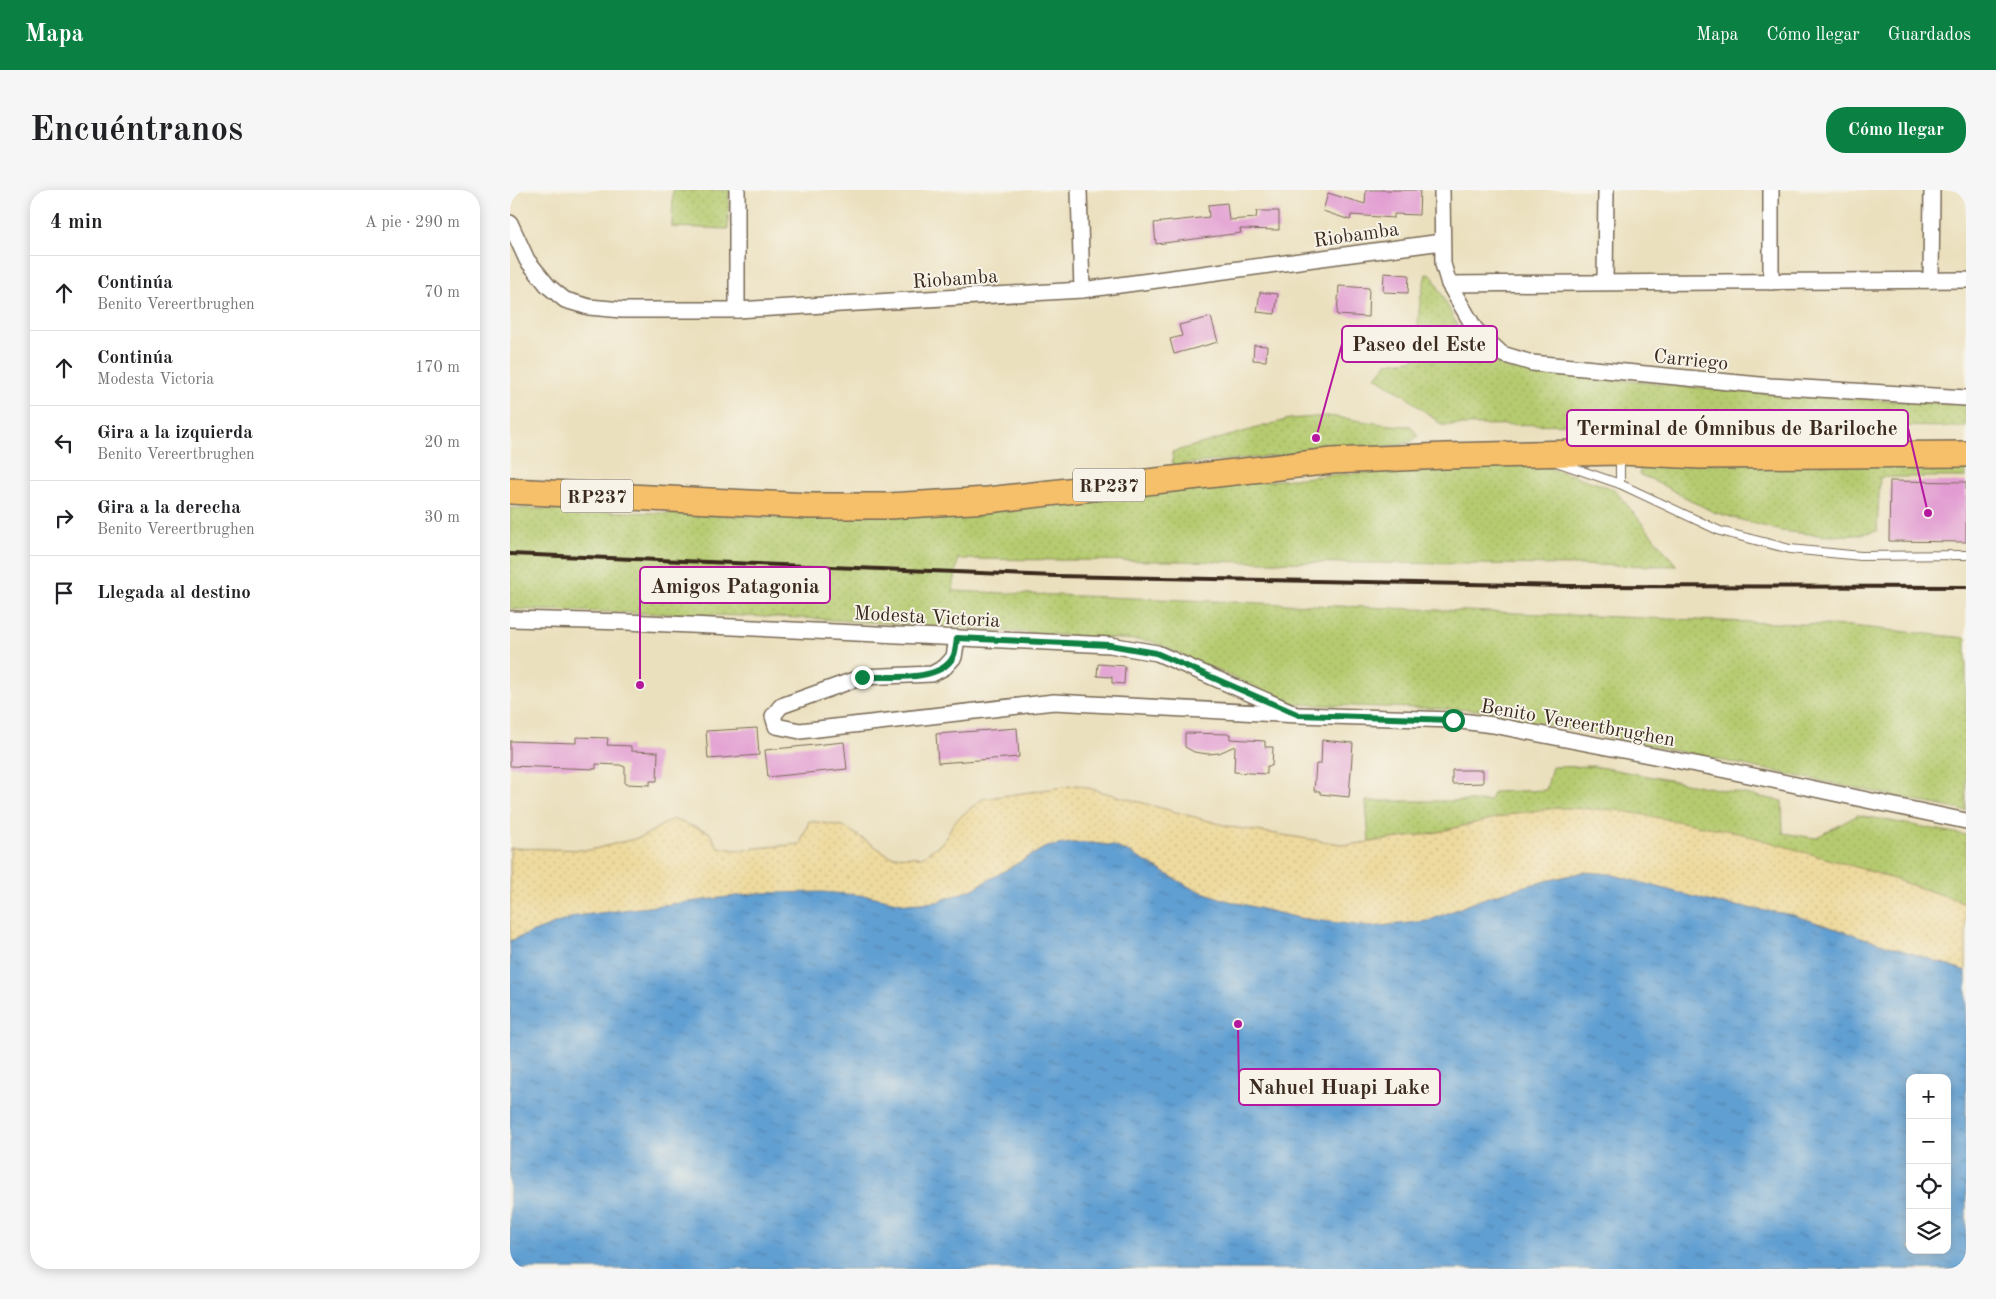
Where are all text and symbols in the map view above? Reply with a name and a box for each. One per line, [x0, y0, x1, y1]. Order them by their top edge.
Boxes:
text: Mapa [25, 23, 84, 47]
text: Mapa [1696, 26, 1738, 44]
text: Cómo llegar [1766, 26, 1860, 44]
text: Guardados [1888, 26, 1971, 44]
button: Cómo llegar [1826, 107, 1966, 153]
text: Encuéntranos [30, 113, 243, 148]
text: 4 min [50, 212, 103, 233]
text: A pie · 290 m [365, 215, 460, 231]
street label: Riobamba [1312, 220, 1400, 252]
street label: Riobamba [912, 267, 999, 293]
text: Continúa [97, 274, 173, 293]
icon: ahead [50, 279, 78, 307]
text: 70 m [424, 285, 460, 301]
text: Benito Vereertbrughen [97, 297, 255, 313]
callout: Paseo del Este [1342, 326, 1497, 362]
text: Paseo del Este [1352, 335, 1486, 356]
street label: Carriego [1652, 347, 1729, 375]
text: Continúa [97, 349, 173, 368]
icon: ahead [50, 354, 78, 382]
text: 170 m [415, 360, 460, 376]
text: Modesta Victoria [97, 372, 214, 388]
callout: Terminal de Ómnibus de Bariloche [1567, 410, 1908, 446]
text: Terminal de Ómnibus de Bariloche [1576, 415, 1898, 440]
text: Gira a la izquierda [97, 424, 253, 443]
icon: left [50, 429, 78, 457]
text: 20 m [424, 435, 460, 451]
text: Benito Vereertbrughen [97, 447, 255, 463]
road number: RP237 [1073, 468, 1145, 502]
road number: RP237 [561, 480, 633, 512]
text: Gira a la derecha [97, 499, 241, 518]
icon: right [50, 504, 78, 532]
text: 30 m [424, 510, 460, 526]
text: Benito Vereertbrughen [97, 522, 255, 538]
callout: Amigos Patagonia [640, 567, 830, 603]
text: Amigos Patagonia [650, 577, 820, 598]
icon: arrive [50, 579, 78, 607]
text: Llegada al destino [97, 584, 251, 603]
street label: Modesta Victoria [853, 604, 1001, 632]
route end [851, 666, 874, 689]
street label: Benito Vereertbrughen [1479, 697, 1677, 751]
route start [1442, 709, 1465, 732]
callout: Nahuel Huapi Lake [1239, 1069, 1440, 1105]
map controls [1906, 1074, 1951, 1254]
button: + [1906, 1074, 1951, 1119]
text: Nahuel Huapi Lake [1248, 1078, 1430, 1099]
button: − [1906, 1119, 1951, 1164]
button: locate [1906, 1164, 1951, 1209]
button: layers [1906, 1209, 1951, 1254]

